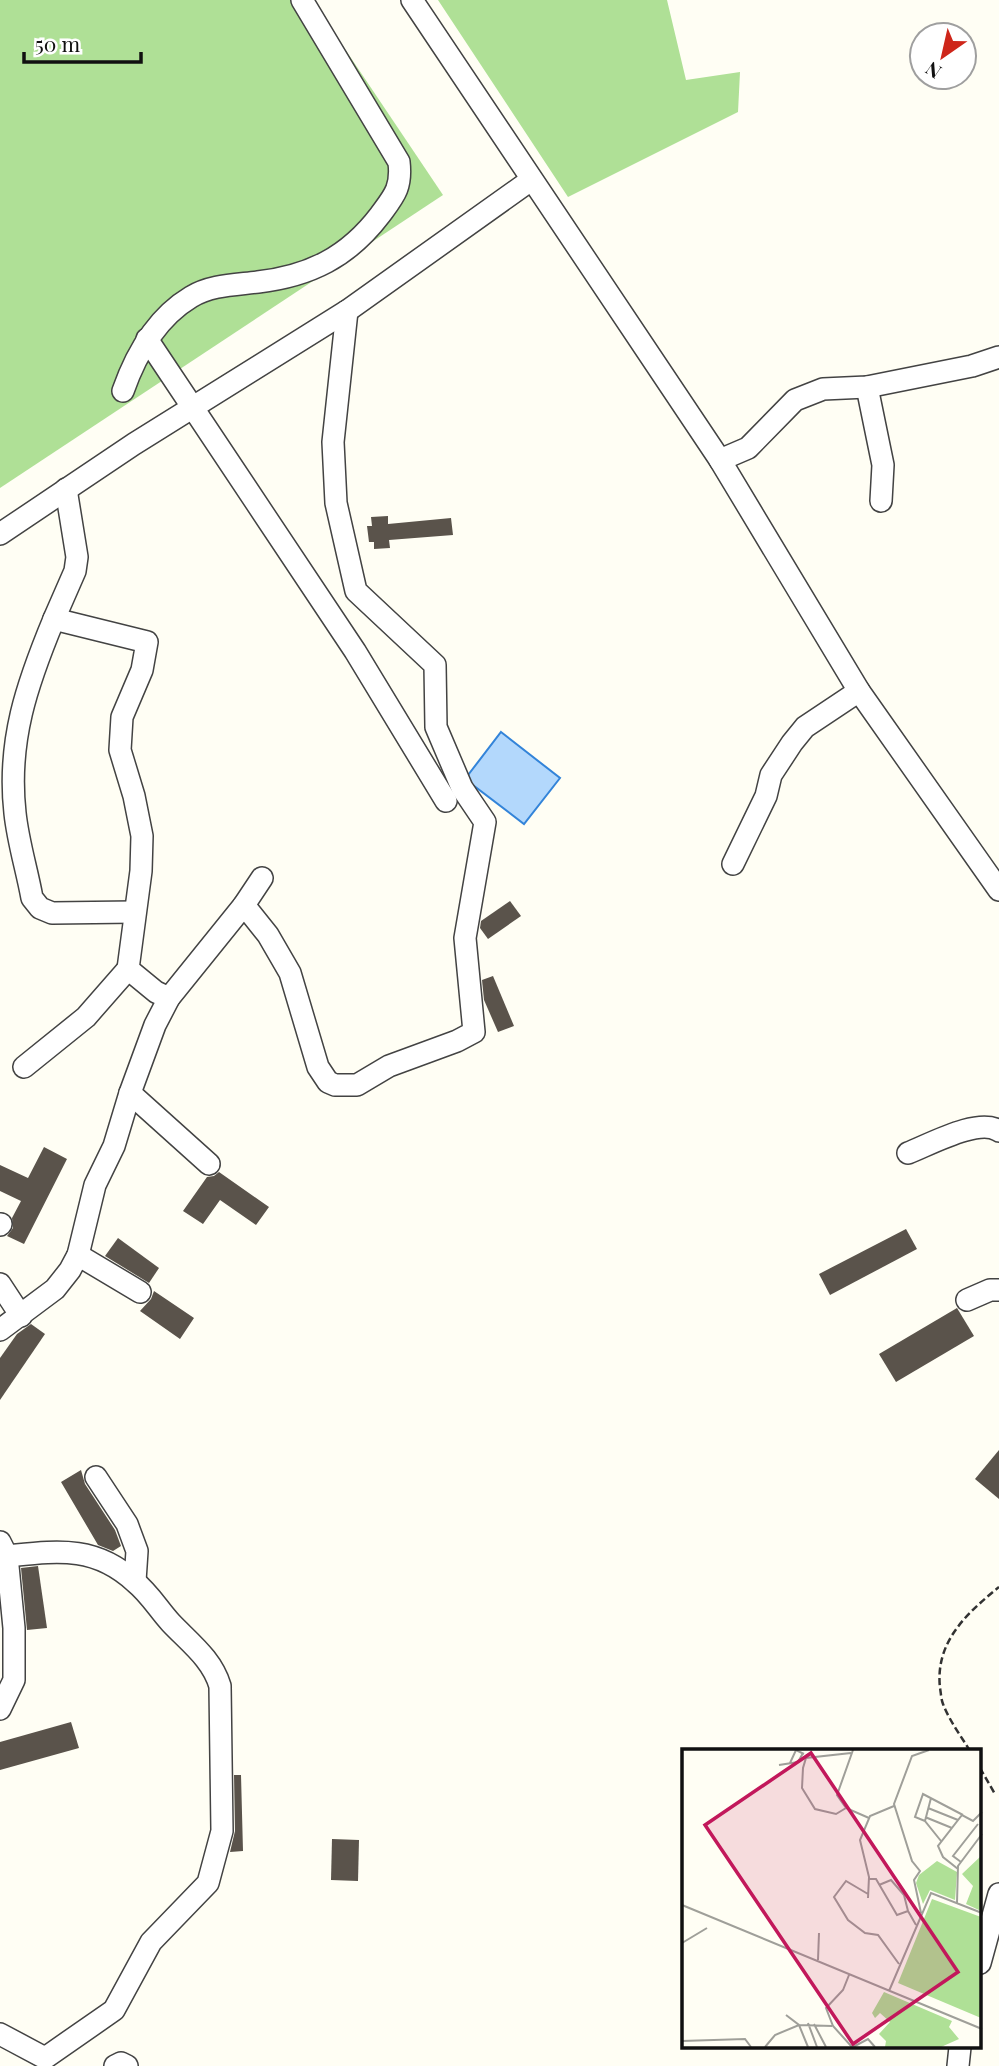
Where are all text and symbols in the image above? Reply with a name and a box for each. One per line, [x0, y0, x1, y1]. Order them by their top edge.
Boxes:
scale bar [24, 21, 142, 65]
north arrow [908, 21, 978, 91]
text: 50 m [35, 29, 81, 57]
text: N [920, 56, 946, 86]
inset map [682, 1749, 982, 2048]

